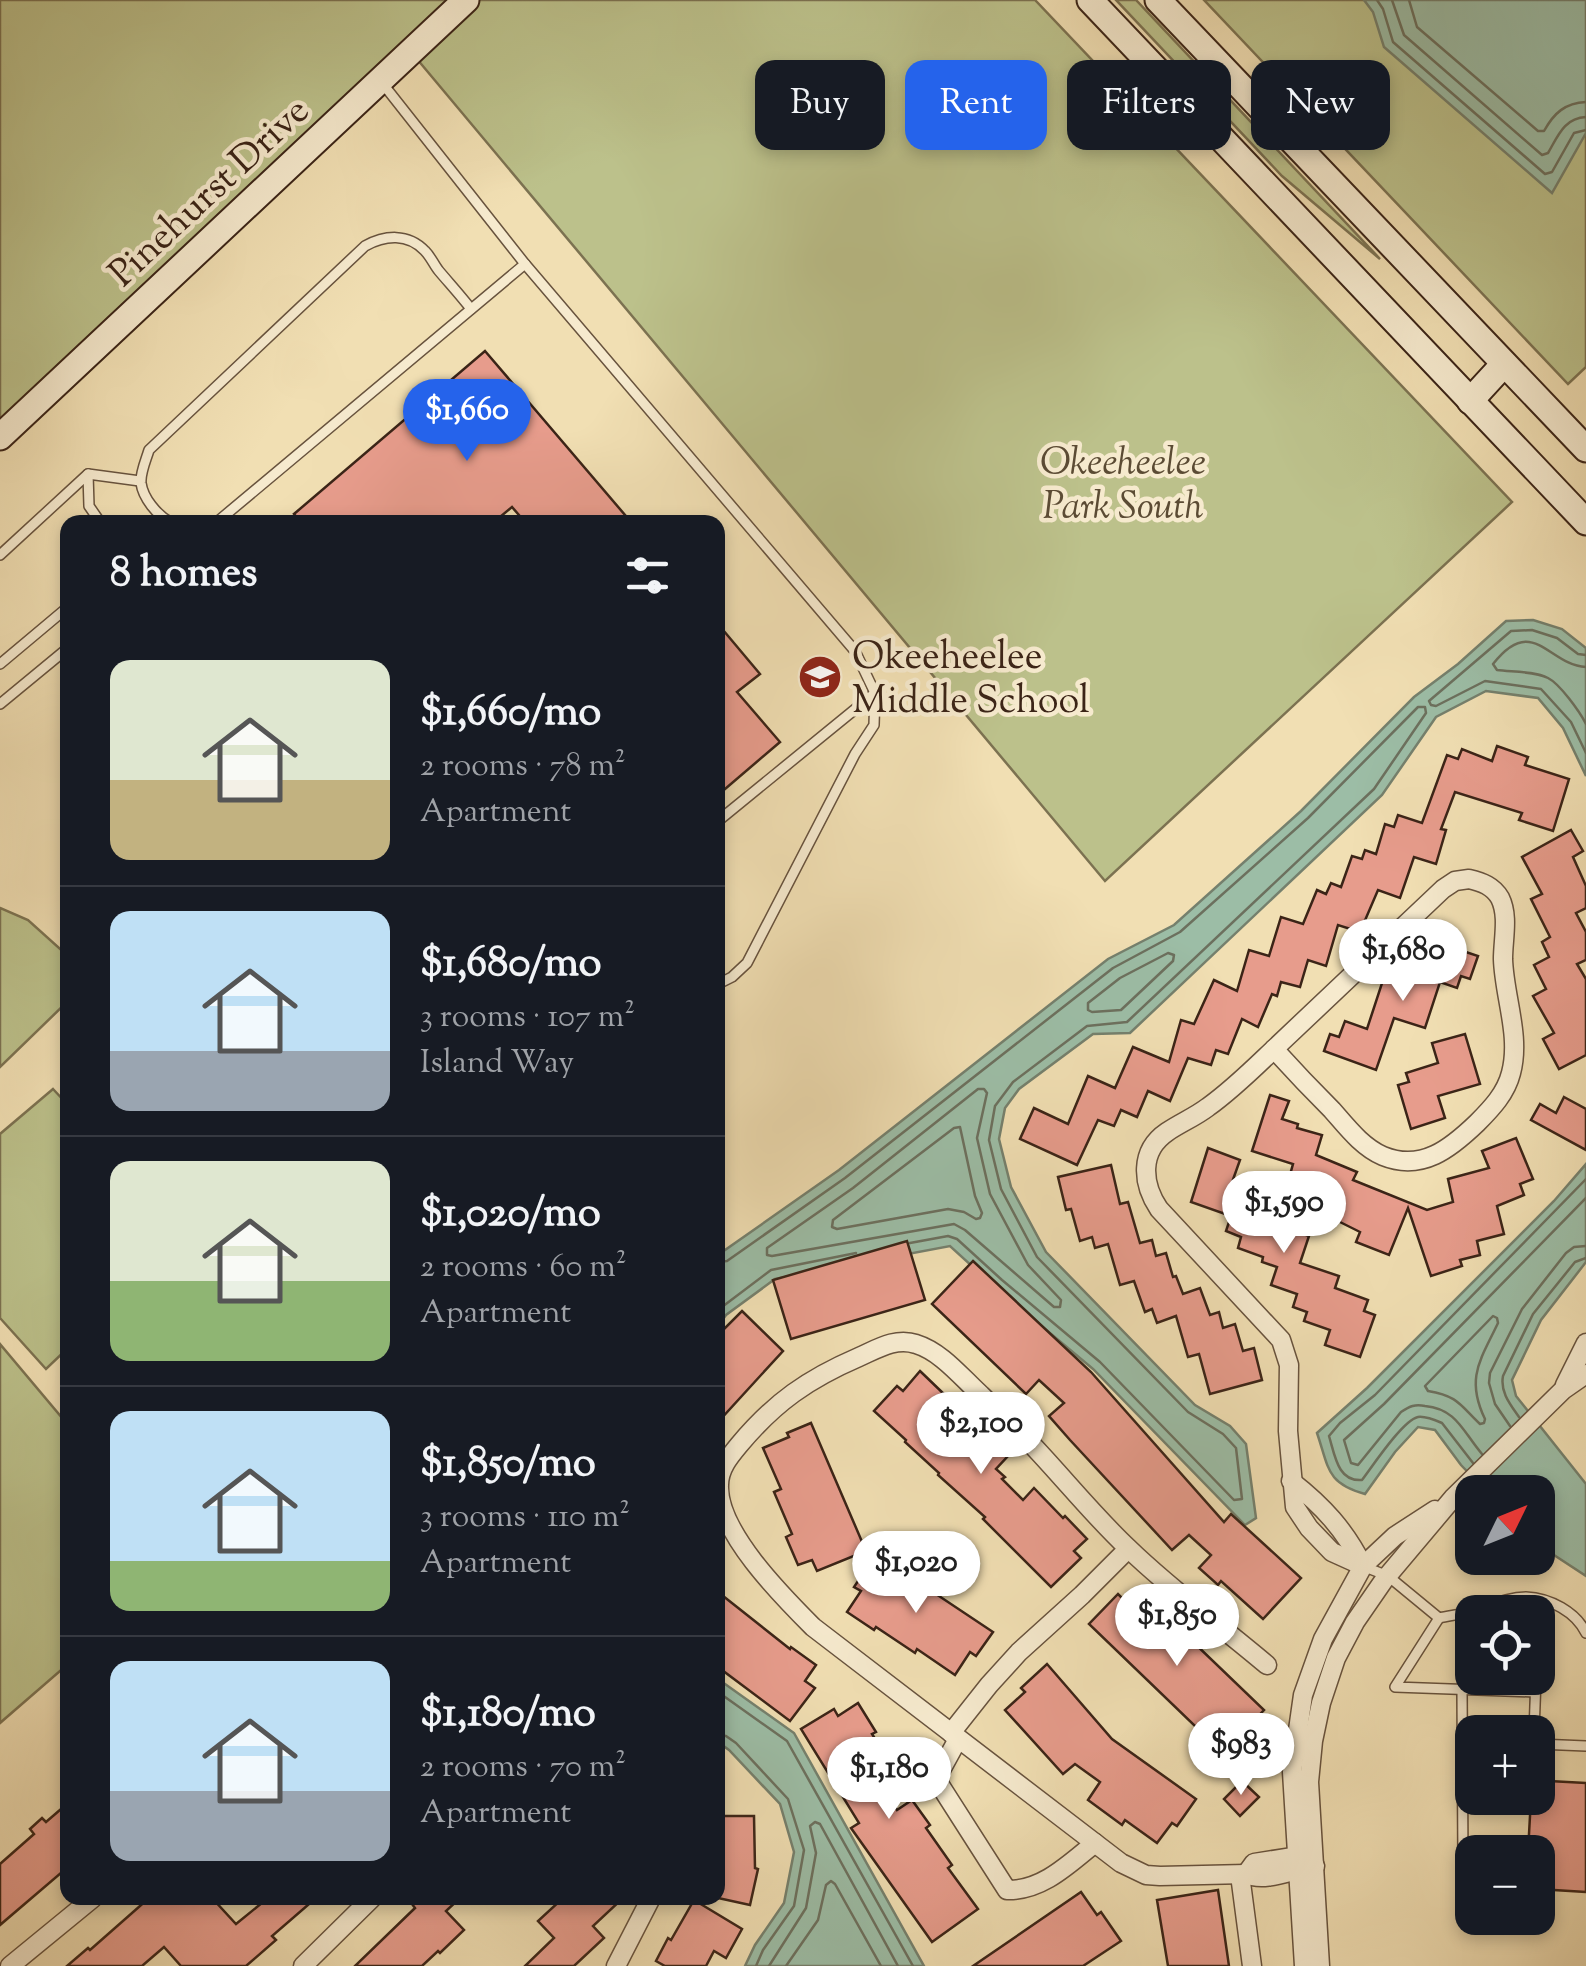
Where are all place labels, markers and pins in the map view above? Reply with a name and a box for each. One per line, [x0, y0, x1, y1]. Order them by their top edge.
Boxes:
pin: $1,660 [386, 379, 548, 464]
place label: Okeeheelee Middle School [852, 632, 1090, 730]
school or university icon: Okeeheelee Middle School [797, 654, 843, 700]
pin: $1,680 [1322, 919, 1484, 1004]
pin: $1,590 [1203, 1171, 1365, 1256]
pin: $2,100 [900, 1392, 1062, 1477]
pin: $1,020 [835, 1531, 997, 1616]
pin: $1,850 [1096, 1584, 1258, 1669]
pin: $983 [1182, 1713, 1300, 1798]
pin: $1,180 [808, 1737, 970, 1822]

